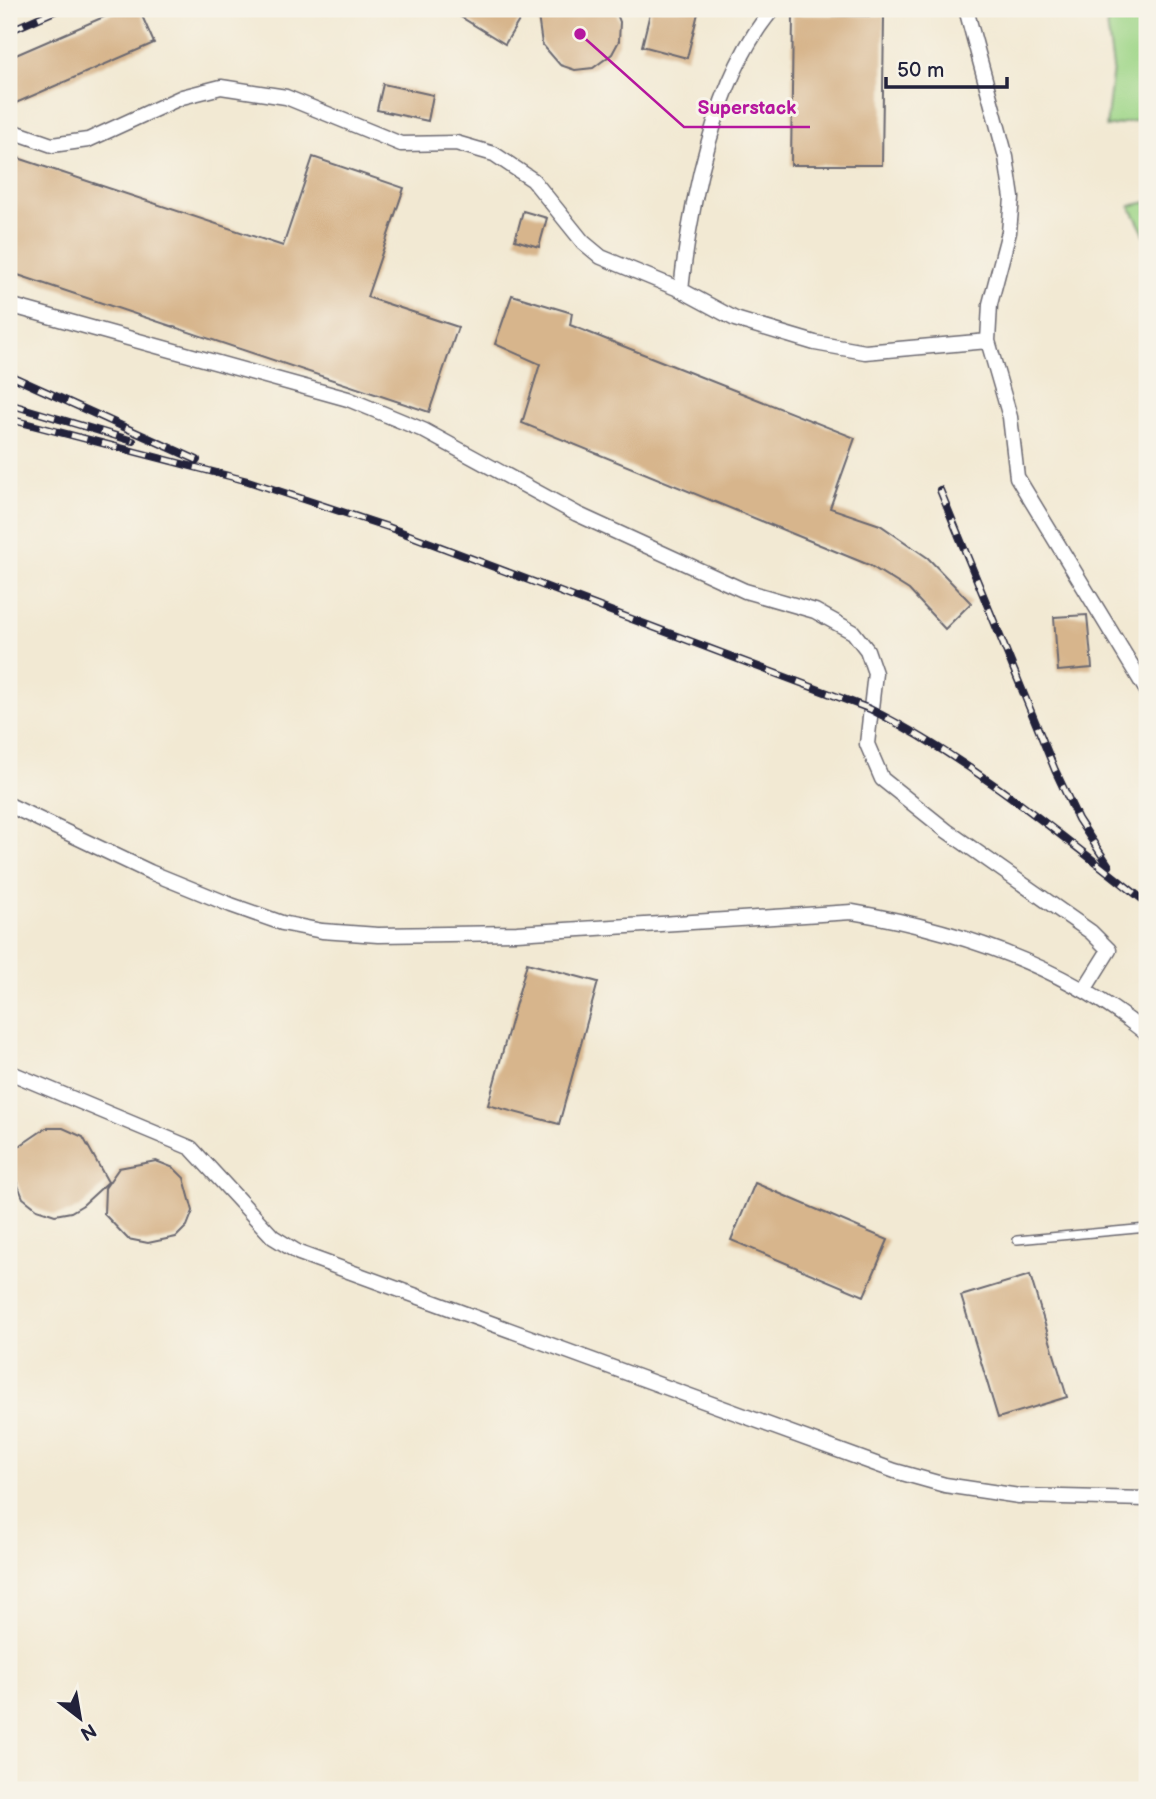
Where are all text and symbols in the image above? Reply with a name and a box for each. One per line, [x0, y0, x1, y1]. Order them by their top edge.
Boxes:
scale bar [886, 46, 1007, 90]
text: 50 m [897, 58, 944, 83]
callout: Superstack [684, 87, 810, 127]
text: Superstack [698, 97, 796, 120]
north arrow [46, 1684, 116, 1754]
text: N [76, 1718, 100, 1745]

